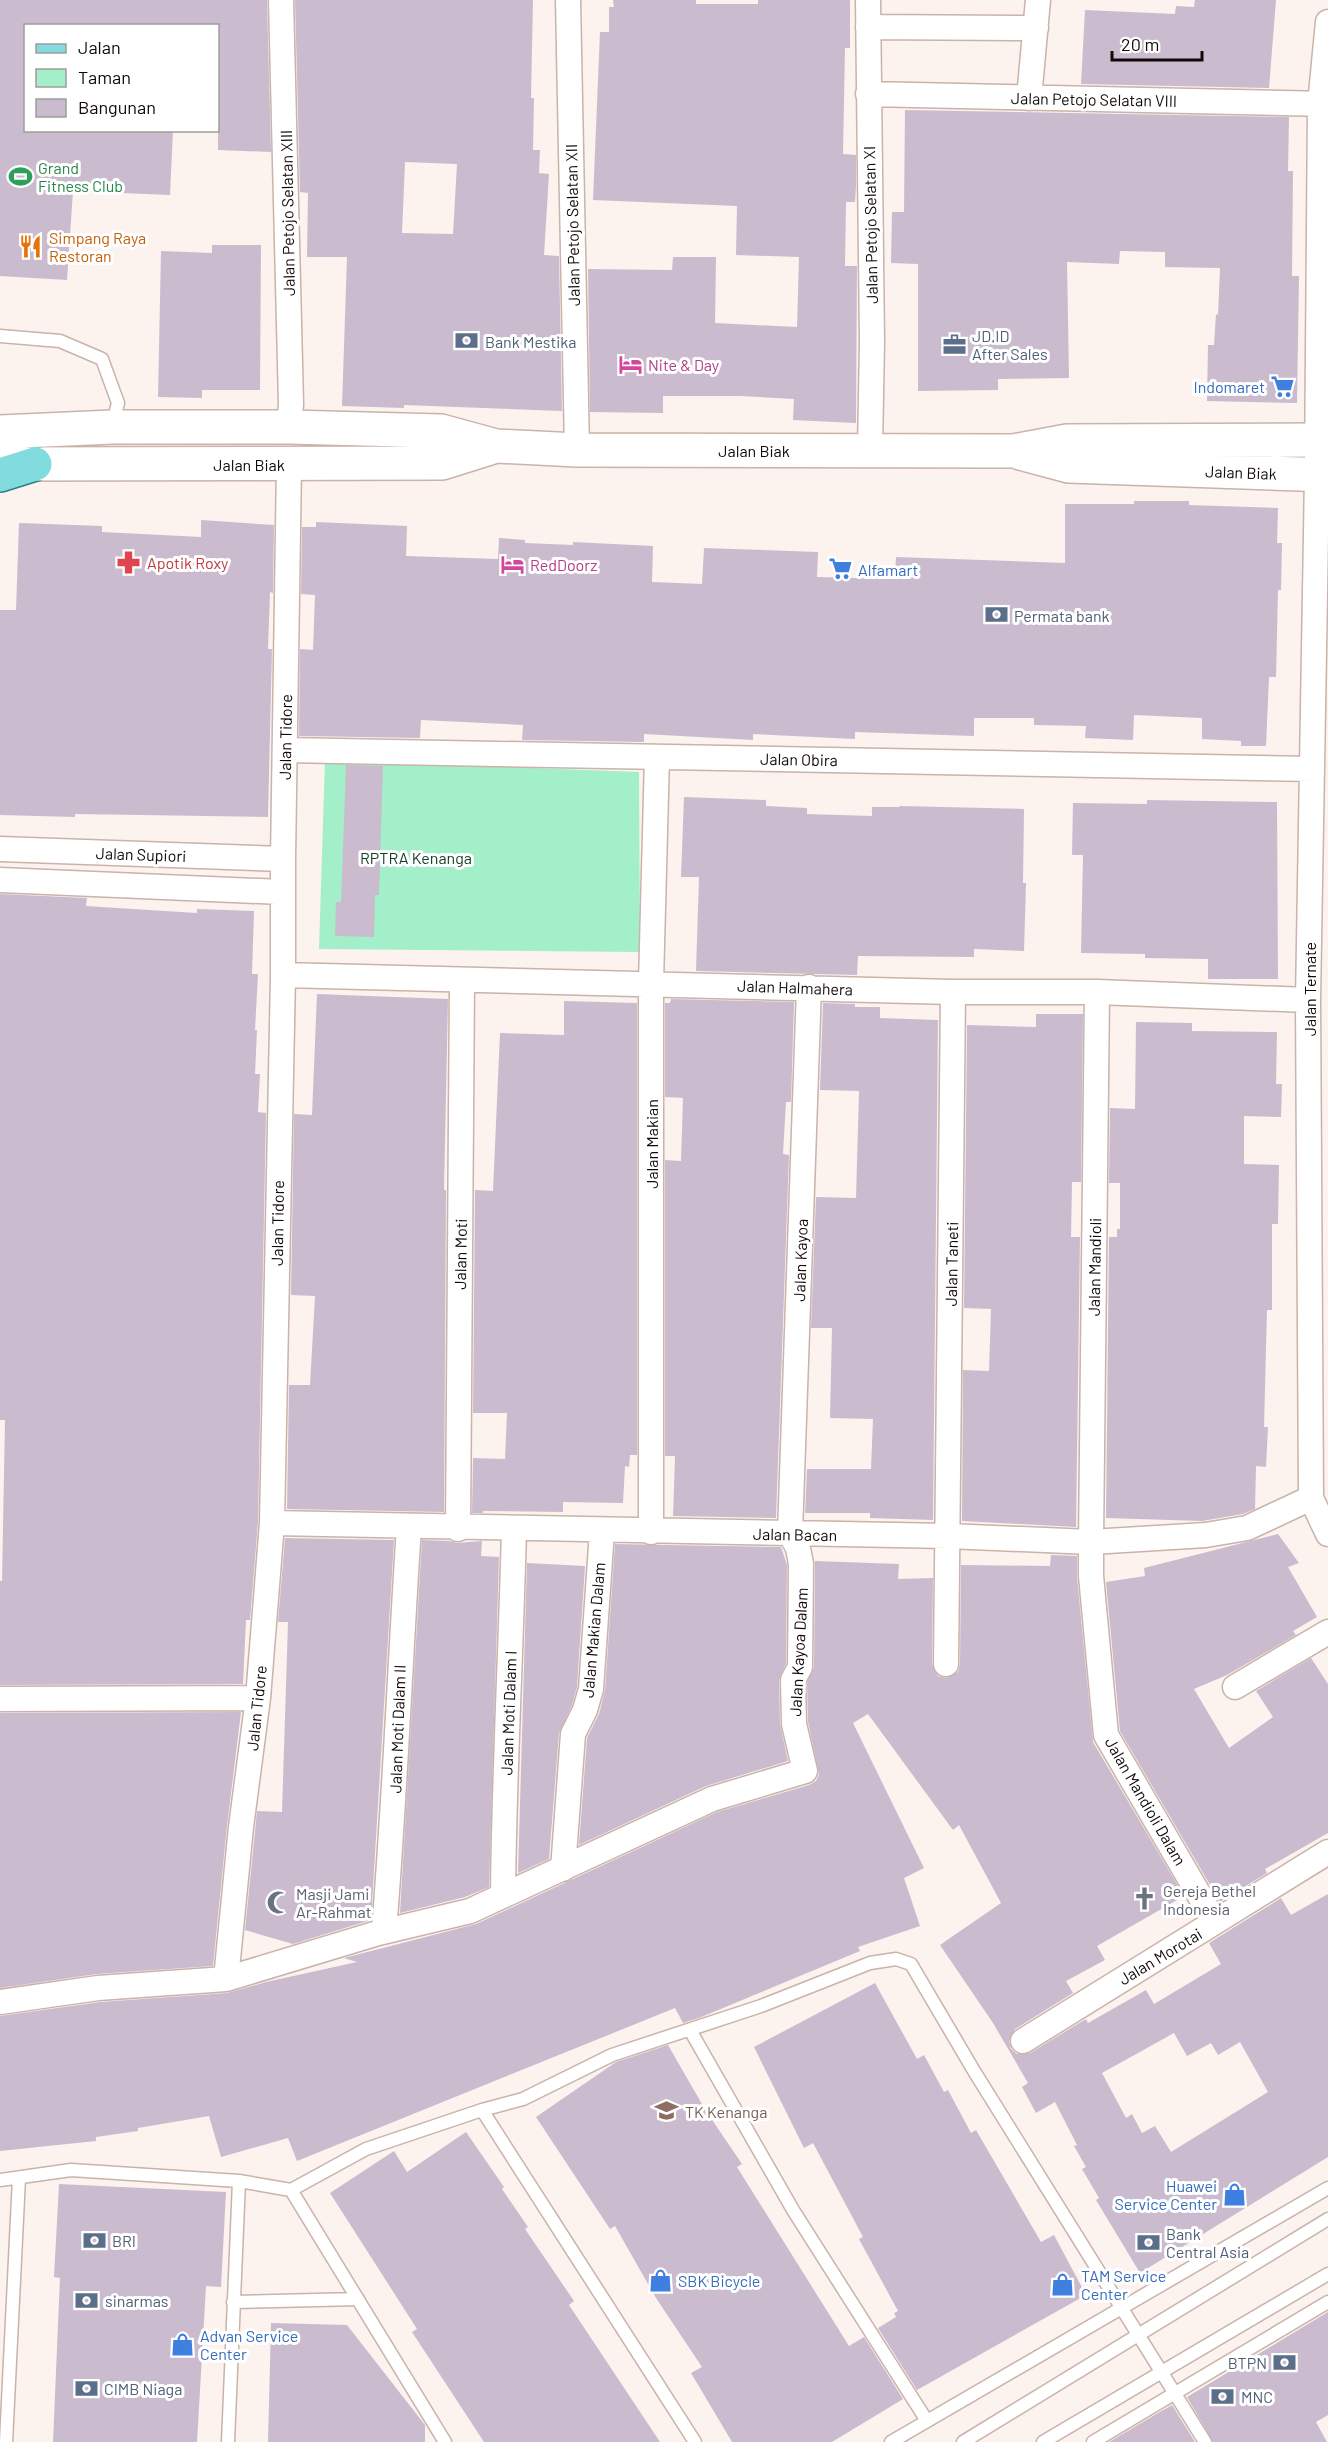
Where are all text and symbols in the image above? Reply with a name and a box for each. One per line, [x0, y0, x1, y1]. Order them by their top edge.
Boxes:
legend [24, 24, 219, 132]
scale bar [1112, 24, 1202, 62]
text: 20 m [1121, 33, 1159, 55]
text: Jalan [78, 36, 121, 58]
text: Taman [78, 66, 131, 88]
street label: Jalan Petojo Selatan VIII [1011, 88, 1177, 110]
text: Bangunan [78, 96, 156, 118]
street label: Jalan Petojo Selatan XIII [276, 130, 298, 296]
street label: Jalan Petojo Selatan XII [561, 144, 583, 306]
street label: Jalan Petojo Selatan XI [859, 146, 881, 304]
place label: Grand Fitness Club [38, 158, 123, 195]
sports icon: Grand Fitness Club [7, 163, 33, 189]
place label: Simpang Raya Restoran [49, 228, 146, 265]
restaurant icon: Simpang Raya Restoran [18, 233, 44, 259]
place label: JD.ID After Sales [972, 326, 1048, 363]
bank icon: Bank Mestika [454, 328, 480, 354]
office icon: JD.ID After Sales [941, 331, 967, 357]
place label: Bank Mestika [485, 332, 576, 351]
hotel icon: Nite & Day [617, 351, 643, 377]
place label: Nite & Day [648, 355, 720, 374]
supermarket icon: Indomaret [1270, 373, 1296, 399]
place label: Indomaret [1193, 377, 1265, 396]
street label: Jalan Biak [718, 441, 790, 460]
street label: Jalan Biak [213, 455, 285, 474]
street label: Jalan Biak [1205, 461, 1277, 483]
pharmacy icon: Apotik Roxy [116, 549, 142, 575]
hotel icon: RedDoorz [499, 551, 525, 577]
place label: Apotik Roxy [147, 553, 229, 572]
place label: RedDoorz [530, 555, 597, 574]
supermarket icon: Alfamart [827, 556, 853, 582]
place label: Alfamart [858, 560, 918, 579]
bank icon: Permata bank [983, 602, 1009, 628]
place label: Permata bank [1014, 606, 1110, 625]
street label: Jalan Tidore [275, 694, 295, 780]
street label: Jalan Obira [760, 749, 838, 769]
street label: Jalan Supiori [95, 843, 187, 865]
park label: RPTRA Kenanga [360, 848, 472, 867]
street label: Jalan Ternate [1300, 942, 1319, 1036]
street label: Jalan Halmahera [737, 975, 853, 999]
street label: Jalan Makian [642, 1099, 661, 1189]
street label: Jalan Tidore [267, 1180, 287, 1266]
street label: Jalan Moti [450, 1218, 470, 1290]
street label: Jalan Kayoa [789, 1218, 811, 1302]
street label: Jalan Mandioli [1084, 1218, 1104, 1316]
street label: Jalan Taneti [941, 1221, 961, 1307]
street label: Jalan Bacan [753, 1524, 837, 1544]
street label: Jalan Makian Dalam [578, 1562, 608, 1698]
street label: Jalan Kayoa Dalam [785, 1587, 811, 1717]
street label: Jalan Moti Dalam I [496, 1650, 520, 1776]
street label: Jalan Tidore [242, 1664, 270, 1752]
street label: Jalan Moti Dalam II [385, 1664, 409, 1794]
street label: Jalan Mandioli Dalam [1102, 1734, 1190, 1868]
place label: Gereja Bethel Indonesia [1163, 1881, 1256, 1918]
place label: Masji Jami Ar-Rahmat [296, 1884, 372, 1921]
church icon: Gereja Bethel Indonesia [1132, 1886, 1158, 1912]
mosque icon: Masji Jami Ar-Rahmat [265, 1889, 291, 1915]
street label: Jalan Morotai [1115, 1924, 1205, 1988]
school or university icon: TK Kenanga [654, 2098, 680, 2124]
place label: TK Kenanga [685, 2102, 767, 2121]
place label: Huawei Service Center [1114, 2176, 1217, 2213]
shop icon: Huawei Service Center [1222, 2181, 1248, 2207]
place label: Bank Central Asia [1166, 2224, 1249, 2261]
bank icon: BRI [81, 2227, 107, 2253]
bank icon: Bank Central Asia [1135, 2229, 1161, 2255]
place label: BRI [112, 2231, 136, 2250]
place label: TAM Service Center [1081, 2266, 1166, 2303]
shop icon: SBK Bicycle [647, 2267, 673, 2293]
place label: SBK Bicycle [678, 2271, 760, 2290]
shop icon: TAM Service Center [1050, 2271, 1076, 2297]
bank icon: sinarmas [74, 2287, 100, 2313]
place label: sinarmas [105, 2291, 169, 2310]
place label: Advan Service Center [200, 2326, 298, 2363]
shop icon: Advan Service Center [169, 2331, 195, 2357]
bank icon: BTPN [1272, 2349, 1298, 2375]
place label: BTPN [1228, 2353, 1267, 2372]
bank icon: CIMB Niaga [73, 2375, 99, 2401]
place label: CIMB Niaga [104, 2379, 182, 2398]
bank icon: MNC [1210, 2383, 1236, 2409]
place label: MNC [1241, 2387, 1273, 2406]

